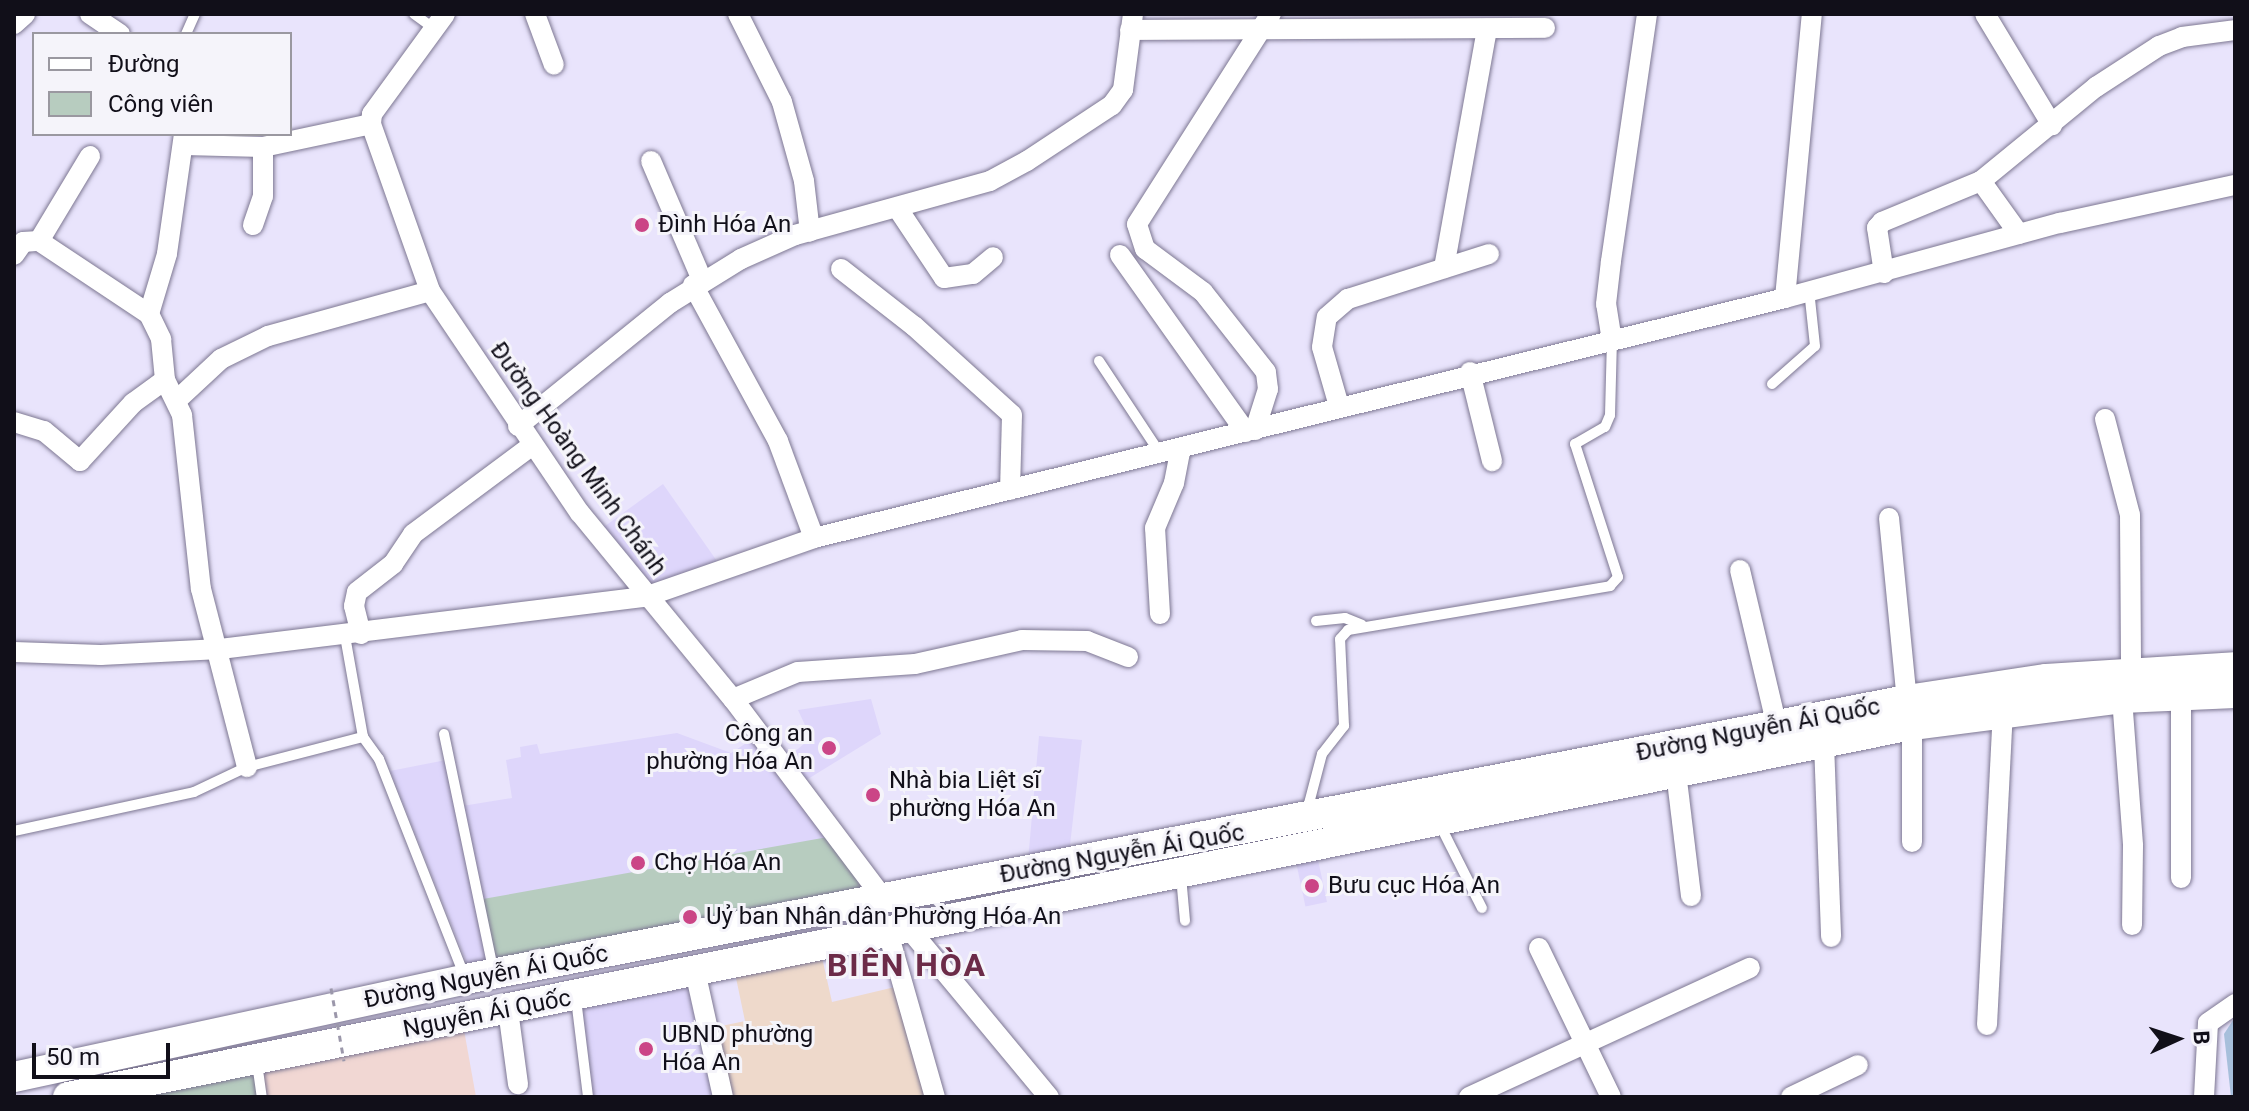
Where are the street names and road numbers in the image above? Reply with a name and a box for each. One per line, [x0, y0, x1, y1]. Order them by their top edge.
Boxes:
street label: Đường Hoàng Minh Chánh [484, 337, 672, 581]
street label: Đường Nguyễn Ái Quốc [1634, 692, 1882, 768]
street label: Đường Nguyễn Ái Quốc [998, 818, 1246, 890]
street label: Đường Nguyễn Ái Quốc [362, 939, 610, 1015]
street label: Nguyễn Ái Quốc [401, 984, 573, 1044]

